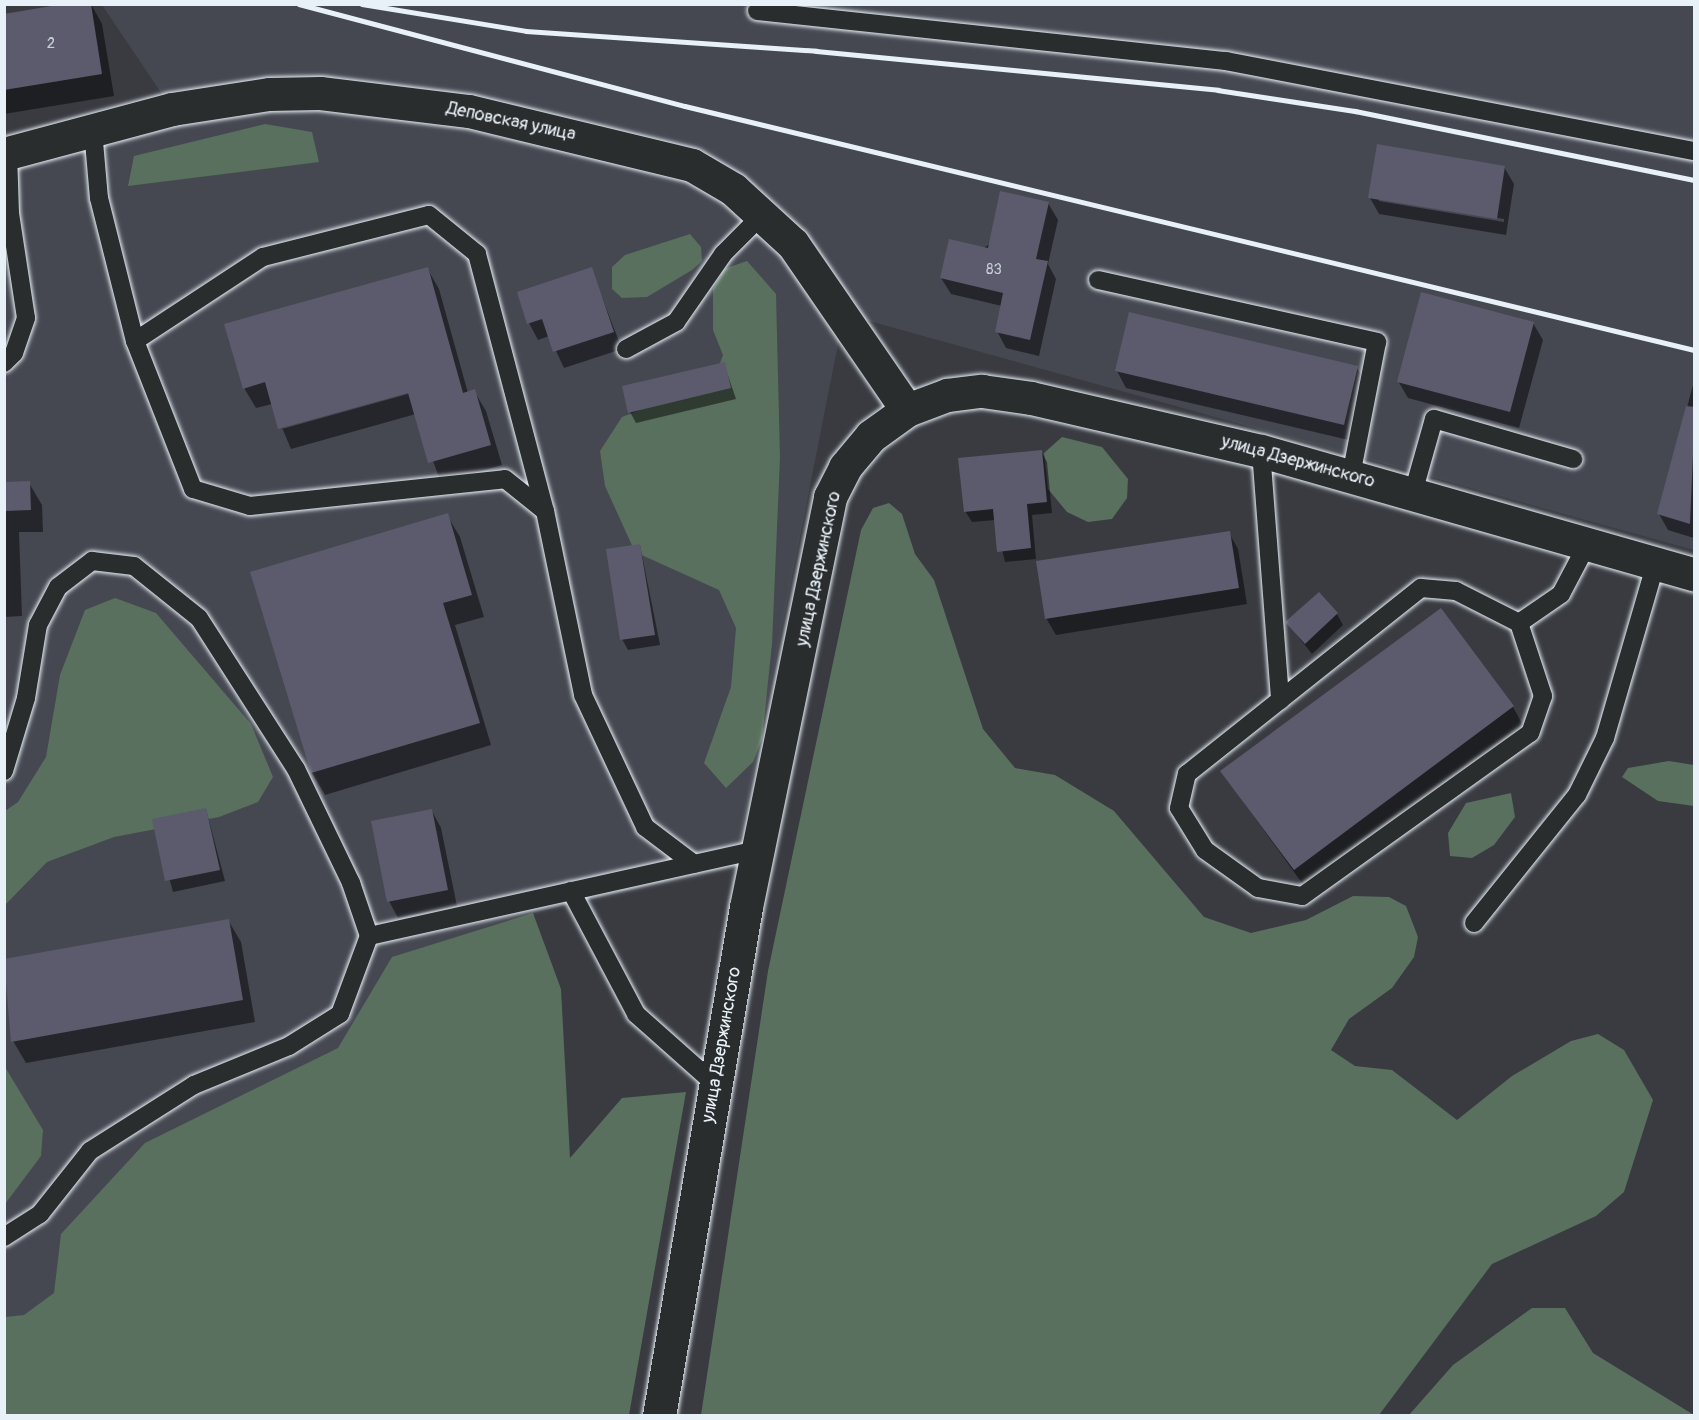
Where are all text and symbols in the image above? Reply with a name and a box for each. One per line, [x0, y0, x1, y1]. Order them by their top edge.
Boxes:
house number: 2 [47, 35, 55, 53]
street label: Деповская улица [445, 98, 577, 146]
house number: 83 [986, 261, 1002, 279]
street label: улица Дзержинского [1219, 431, 1377, 493]
street label: улица Дзержинского [792, 489, 846, 649]
street label: улица Дзержинского [698, 965, 746, 1125]

